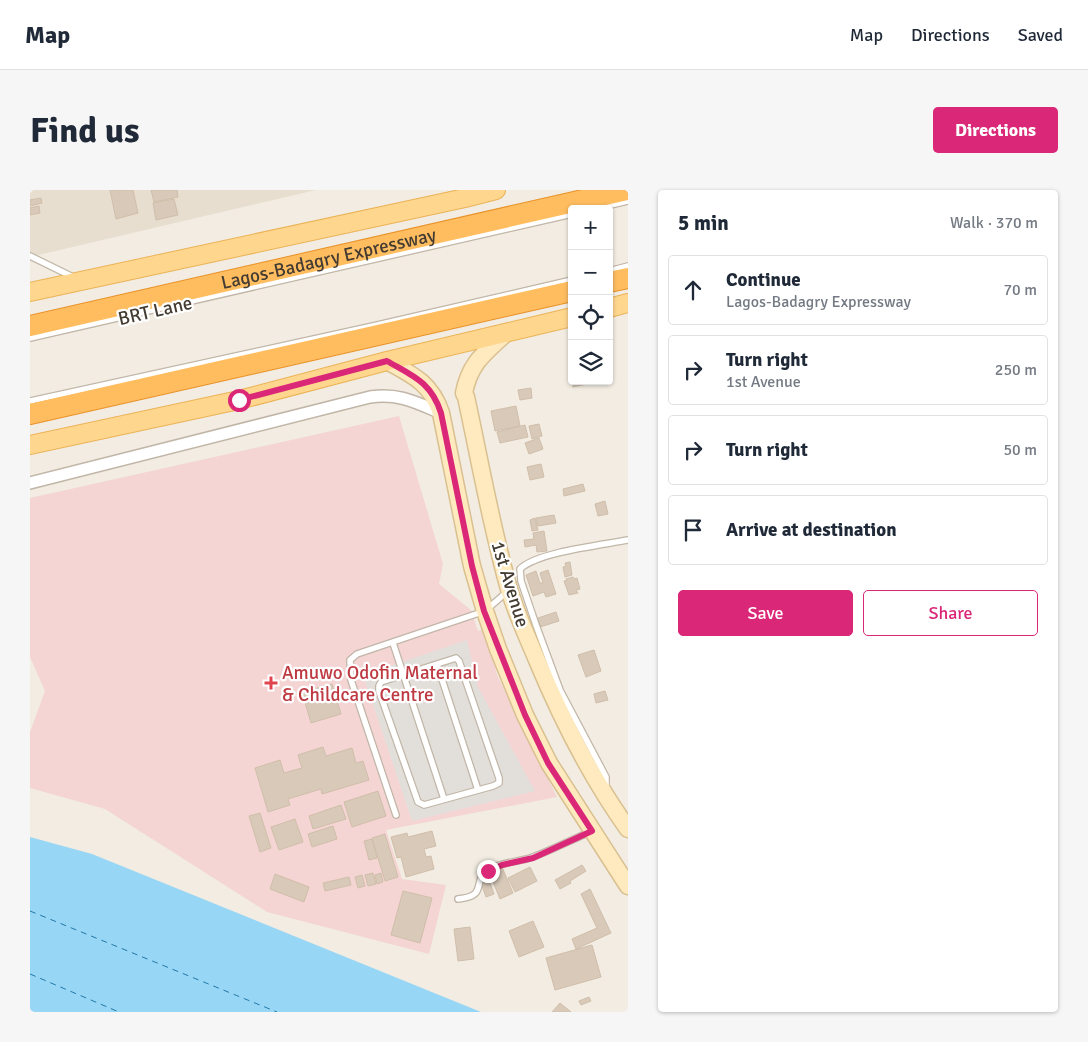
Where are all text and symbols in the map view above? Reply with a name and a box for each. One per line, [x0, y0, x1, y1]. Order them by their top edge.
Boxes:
text: Map [25, 20, 70, 50]
text: Map [850, 24, 883, 46]
text: Directions [911, 24, 990, 46]
text: Saved [1018, 24, 1063, 46]
button: Directions [933, 107, 1058, 153]
text: Find us [30, 109, 140, 152]
map controls [568, 205, 613, 385]
button: + [568, 205, 613, 250]
text: 5 min [678, 210, 729, 236]
text: Walk · 370 m [950, 213, 1038, 233]
street label: Lagos-Badagry Expressway [219, 223, 438, 295]
button: − [568, 250, 613, 295]
text: Continue [726, 268, 801, 292]
icon: ahead [679, 276, 707, 304]
text: 70 m [1003, 280, 1037, 300]
street label: BRT Lane [116, 291, 195, 331]
text: Lagos-Badagry Expressway [726, 292, 911, 312]
button: locate [568, 295, 613, 340]
button: layers [568, 340, 613, 385]
text: Turn right [726, 348, 808, 372]
icon: right [679, 356, 707, 384]
text: 250 m [995, 360, 1037, 380]
text: 1st Avenue [726, 372, 801, 392]
route start [228, 389, 251, 412]
icon: right [679, 436, 707, 464]
text: Turn right [726, 438, 808, 462]
text: 50 m [1003, 440, 1037, 460]
icon: arrive [679, 516, 707, 544]
text: Arrive at destination [726, 518, 897, 542]
street label: 1st Avenue [486, 538, 535, 630]
button: Save [678, 590, 853, 636]
button: Share [863, 590, 1038, 636]
place label: Amuwo Odofin Maternal & Childcare Centre [282, 661, 478, 707]
marker: Amuwo Odofin Maternal & Childcare Centre [264, 676, 278, 690]
route end [477, 860, 500, 883]

